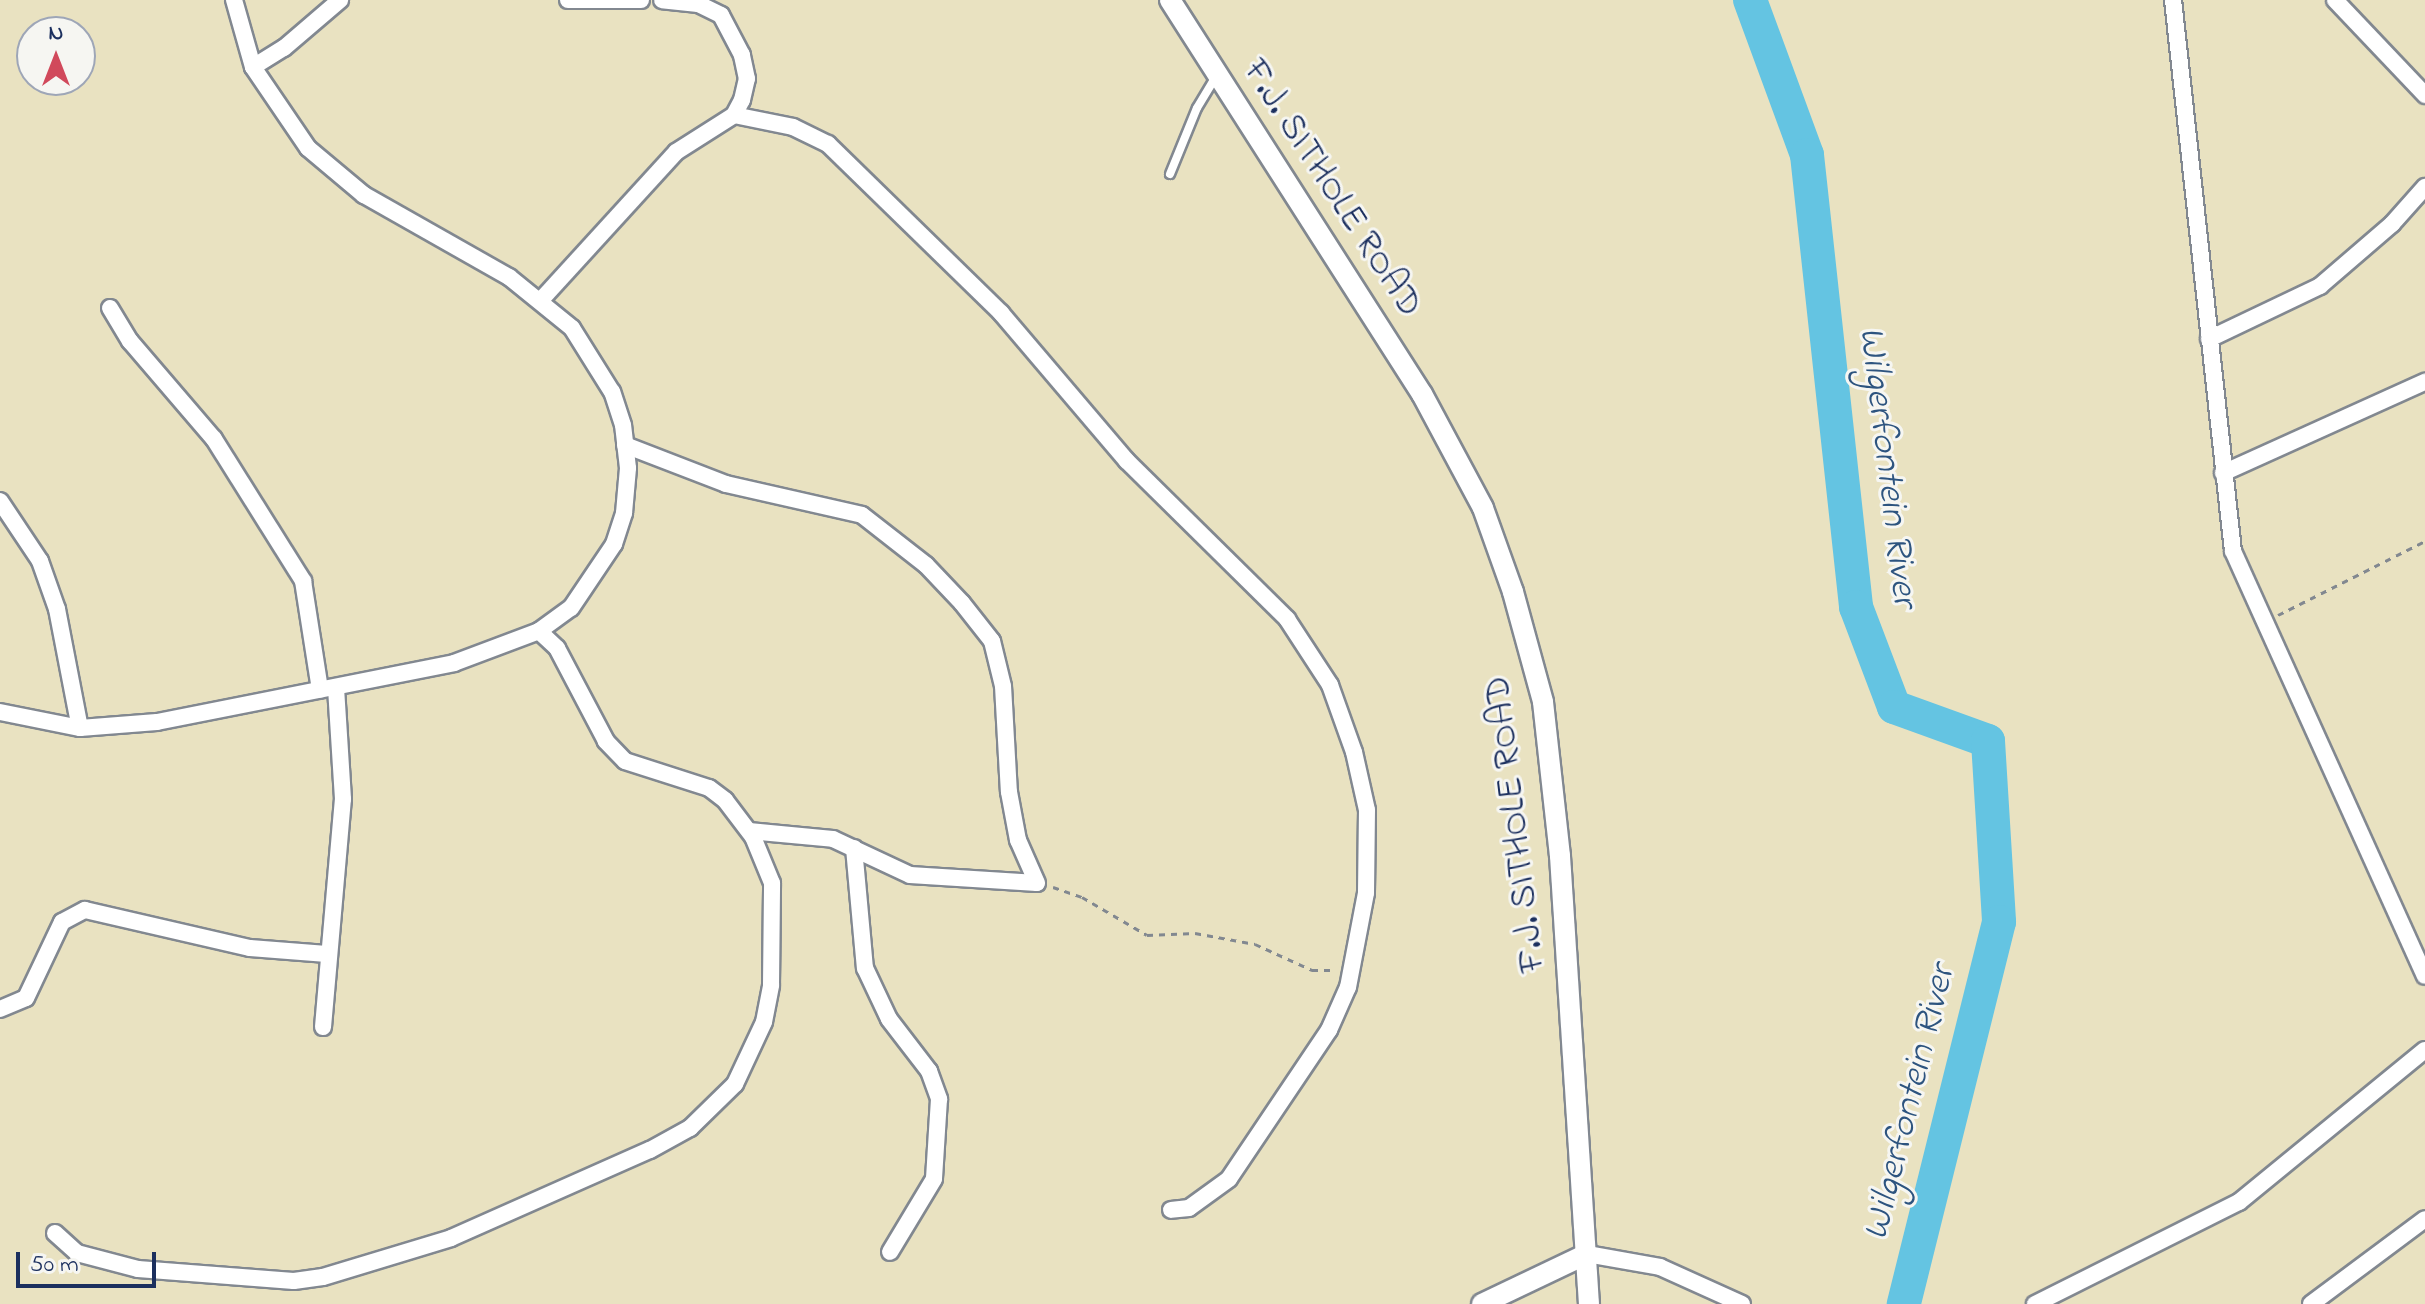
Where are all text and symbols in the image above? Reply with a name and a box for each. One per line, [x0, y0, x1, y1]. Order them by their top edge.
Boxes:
north arrow [16, 16, 96, 96]
text: N [49, 18, 63, 50]
street label: F.J. SITHOLE ROAD [1232, 52, 1430, 326]
water label: Wilgerfontein River [1846, 324, 1926, 610]
street label: F.J. SITHOLE ROAD [1477, 673, 1557, 975]
water label: Wilgerfontein River [1855, 961, 1967, 1245]
scale bar [20, 1236, 160, 1286]
text: 50 m [30, 1248, 79, 1283]

